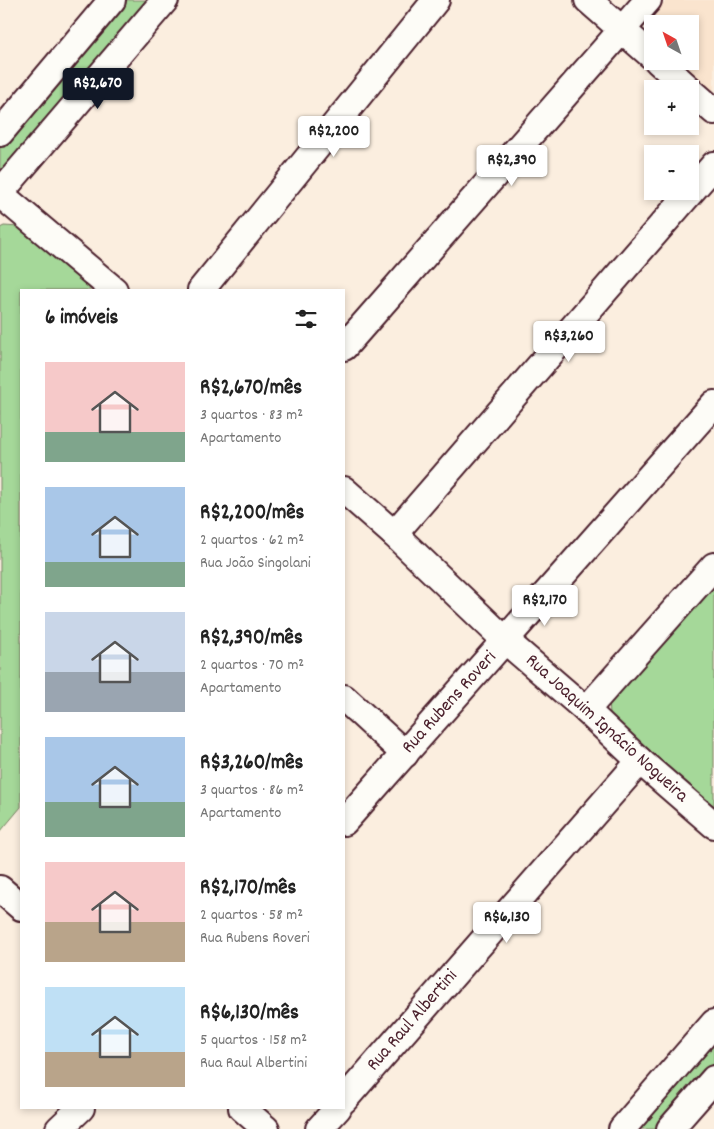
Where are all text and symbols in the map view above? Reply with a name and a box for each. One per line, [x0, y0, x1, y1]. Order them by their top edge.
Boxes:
north arrow [644, 15, 699, 70]
map controls [644, 15, 699, 200]
pin: R$2,670 [52, 68, 144, 110]
text: R$2,670 [74, 72, 122, 95]
button: + [644, 80, 699, 135]
pin: R$2,200 [288, 116, 380, 158]
text: R$2,200 [309, 120, 359, 143]
pin: R$2,390 [466, 144, 558, 187]
button: − [644, 145, 699, 200]
text: R$2,390 [487, 149, 537, 172]
text: 6 imóveis [45, 304, 118, 334]
icon: filters [292, 305, 320, 333]
pin: R$3,260 [523, 320, 615, 363]
text: R$3,260 [544, 325, 594, 348]
text: R$2,670/mês [200, 374, 302, 404]
icon: home [85, 382, 145, 442]
text: 3 quartos · 83 m² [200, 404, 303, 427]
text: Apartamento [200, 427, 281, 450]
text: R$2,200/mês [200, 499, 304, 529]
icon: home [85, 507, 145, 567]
text: 2 quartos · 62 m² [200, 529, 304, 552]
text: Rua João Singolani [200, 552, 311, 575]
pin: R$2,170 [499, 584, 591, 627]
text: R$2,170 [523, 589, 567, 612]
text: R$2,390/mês [200, 624, 303, 654]
icon: home [85, 632, 145, 692]
street label: Rua Rubens Roveri [396, 645, 504, 760]
street label: Rua Joaquim Ignácio Nogueira [519, 648, 694, 810]
text: 2 quartos · 70 m² [200, 654, 304, 677]
text: Apartamento [200, 677, 281, 700]
text: R$3,260/mês [200, 749, 303, 779]
icon: home [85, 757, 145, 817]
text: 3 quartos · 86 m² [200, 779, 304, 802]
text: Apartamento [200, 802, 281, 825]
text: R$2,170/mês [200, 874, 296, 904]
icon: home [85, 882, 145, 942]
pin: R$6,130 [461, 902, 553, 944]
text: 2 quartos · 58 m² [200, 904, 303, 927]
text: R$6,130 [484, 906, 530, 929]
text: Rua Rubens Roveri [200, 927, 310, 950]
street label: Rua Raul Albertini [361, 964, 465, 1078]
text: R$6,130/mês [200, 999, 299, 1029]
icon: home [85, 1007, 145, 1067]
text: 5 quartos · 158 m² [200, 1029, 307, 1052]
text: Rua Raul Albertini [200, 1052, 307, 1075]

